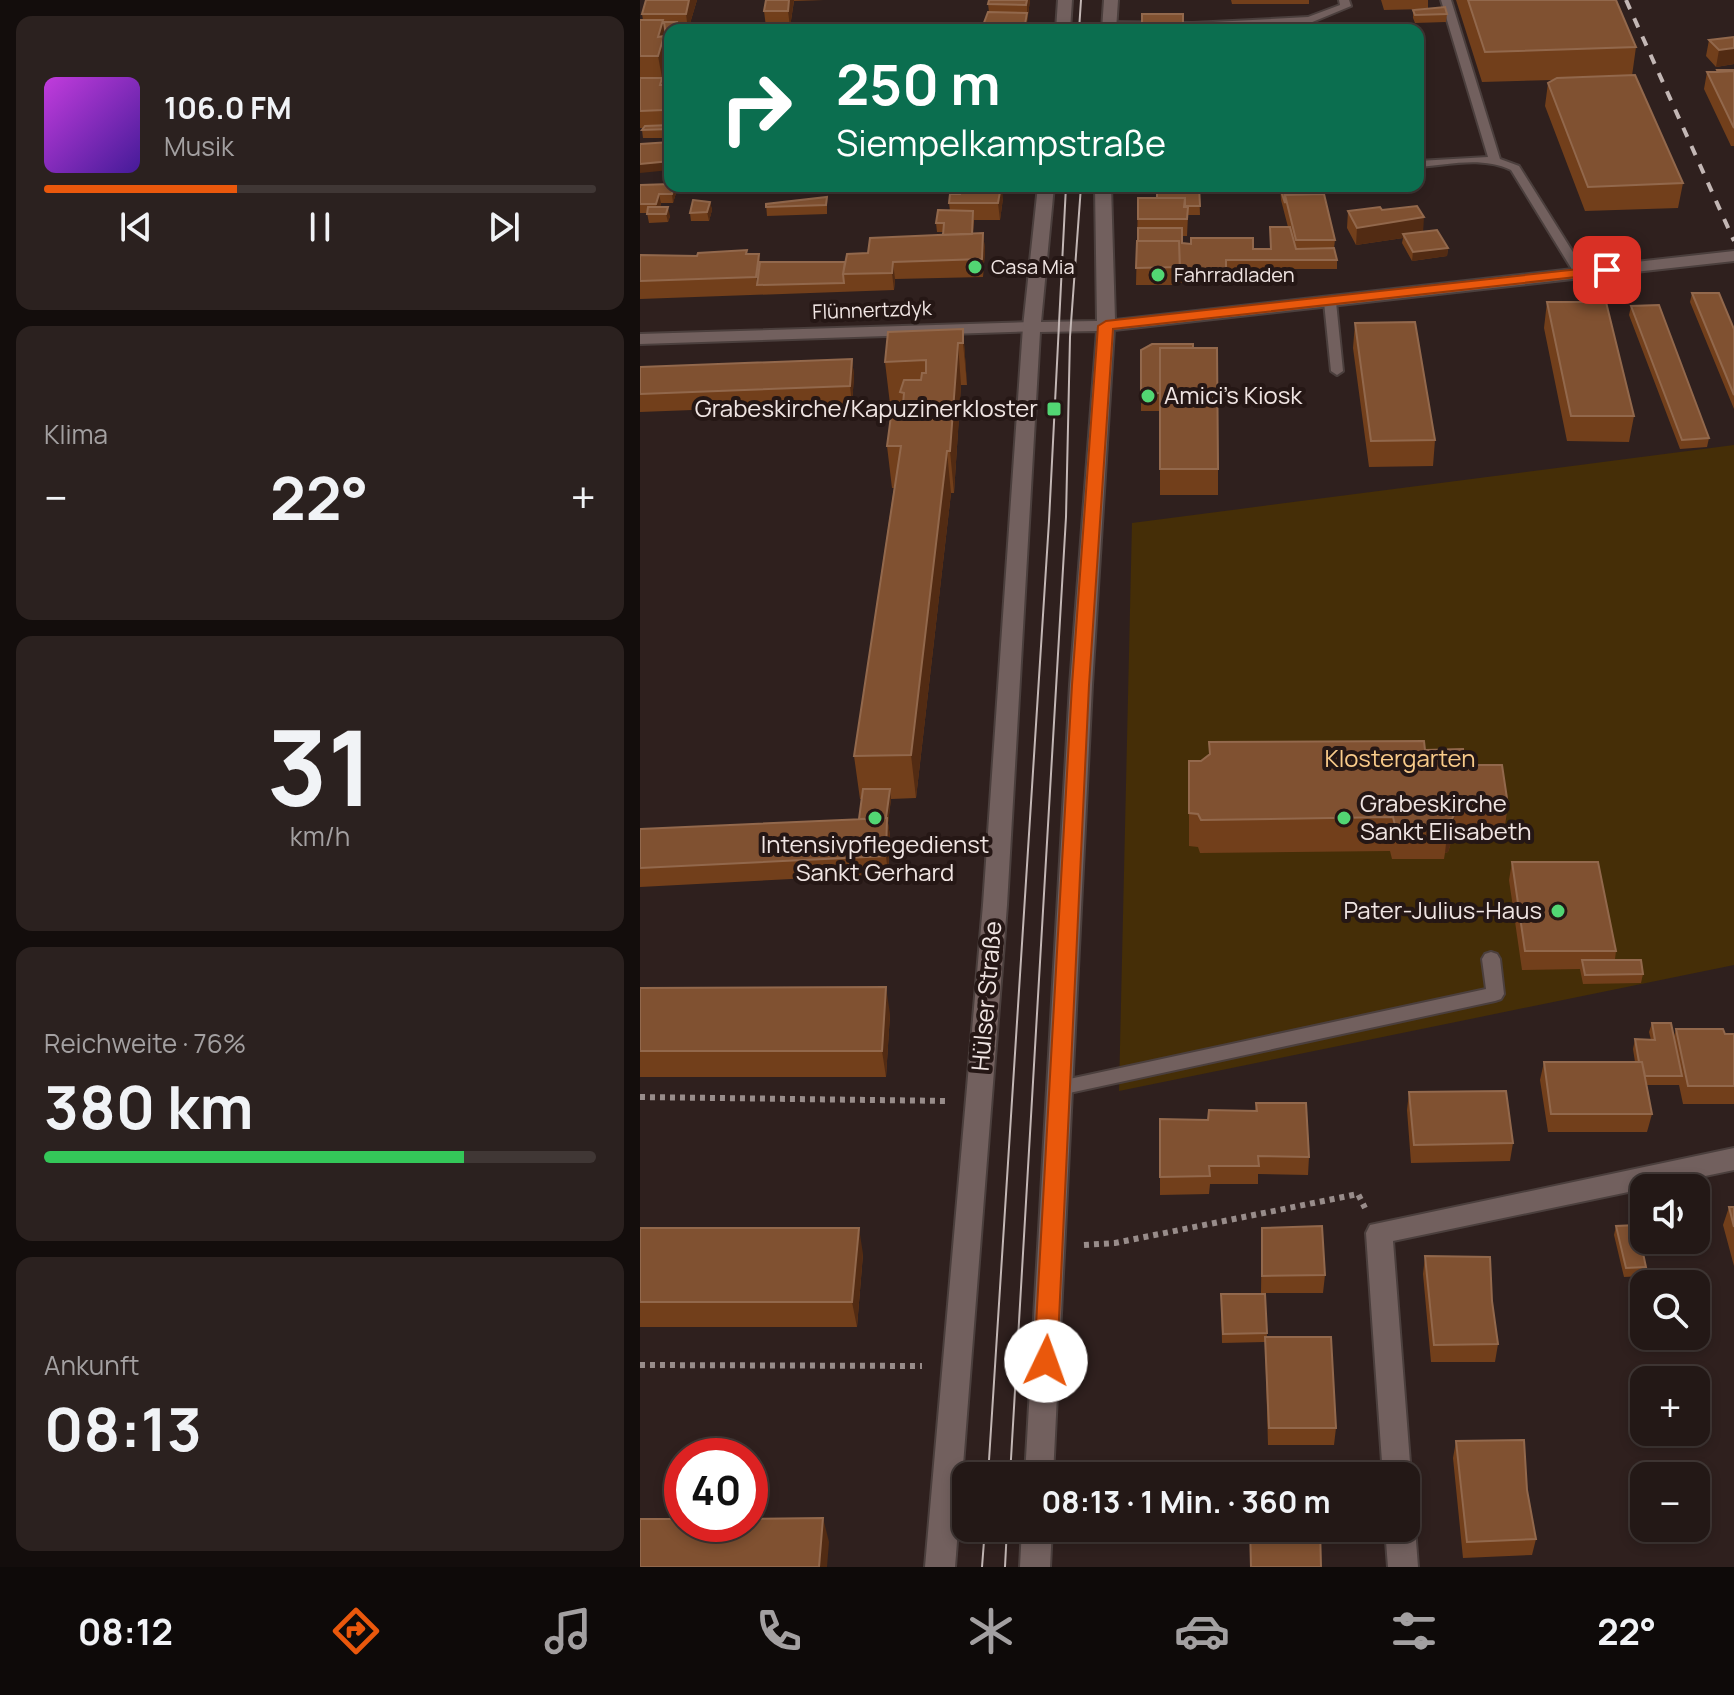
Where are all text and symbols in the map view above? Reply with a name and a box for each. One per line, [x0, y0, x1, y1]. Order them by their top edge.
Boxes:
text: 250 m [836, 45, 1001, 122]
icon: right [704, 56, 808, 160]
text: 106.0 FM [164, 87, 292, 128]
text: Siempelkampstraße [836, 118, 1166, 167]
text: Musik [164, 128, 234, 164]
icon: previous [114, 205, 158, 249]
icon: pause [298, 205, 342, 249]
icon: next [482, 205, 526, 249]
pin [1573, 236, 1641, 304]
icon: arrive [1585, 248, 1629, 292]
place label: Casa Mia [991, 253, 1075, 280]
marker: Casa Mia [966, 258, 984, 276]
place label: Fahrradladen [1174, 261, 1295, 288]
marker: Fahrradladen [1149, 266, 1167, 284]
street label: Flünnertzdyk [812, 294, 933, 325]
place label: Amici's Kiosk [1164, 378, 1303, 411]
marker: Amici's Kiosk [1139, 387, 1157, 405]
place label: Grabeskirche/Kapuzinerkloster [695, 391, 1038, 424]
marker: Grabeskirche/Kapuzinerkloster [1045, 400, 1063, 418]
text: Klima [44, 416, 108, 452]
text: 22° [270, 456, 368, 538]
text: − [44, 467, 68, 527]
text: + [571, 467, 596, 527]
text: 31 [267, 695, 373, 837]
park label: Klostergarten [1324, 741, 1476, 774]
place label: Grabeskirche Sankt Elisabeth [1360, 786, 1532, 847]
marker: Intensivpflegedienst Sankt Gerhard [866, 809, 884, 827]
marker: Grabeskirche Sankt Elisabeth [1335, 809, 1353, 827]
text: km/h [290, 818, 350, 854]
place label: Intensivpflegedienst Sankt Gerhard [761, 827, 989, 888]
place label: Pater-Julius-Haus [1343, 893, 1542, 926]
marker: Pater-Julius-Haus [1549, 902, 1567, 920]
street label: Hülser Straße [963, 919, 1009, 1072]
text: Reichweite · 76% [44, 1025, 246, 1061]
text: 380 km [44, 1065, 253, 1147]
map controls [1630, 1174, 1710, 1542]
button: sound [1630, 1174, 1710, 1254]
button: search [1630, 1270, 1710, 1350]
position arrow [1004, 1319, 1088, 1403]
text: Ankunft [44, 1347, 139, 1383]
button: + [1630, 1366, 1710, 1446]
text: 08:13 [44, 1387, 202, 1469]
speed limit sign: 40 [664, 1438, 768, 1542]
button: − [1630, 1462, 1710, 1542]
text: 08:13 · 1 Min. · 360 m [1042, 1481, 1330, 1522]
icon: directions [328, 1603, 384, 1659]
icon: music [540, 1603, 596, 1659]
icon: phone [751, 1603, 807, 1659]
icon: climate [963, 1603, 1019, 1659]
icon: car [1174, 1603, 1230, 1659]
icon: filters [1386, 1603, 1442, 1659]
text: 08:12 [78, 1607, 173, 1656]
text: 22° [1597, 1607, 1656, 1656]

